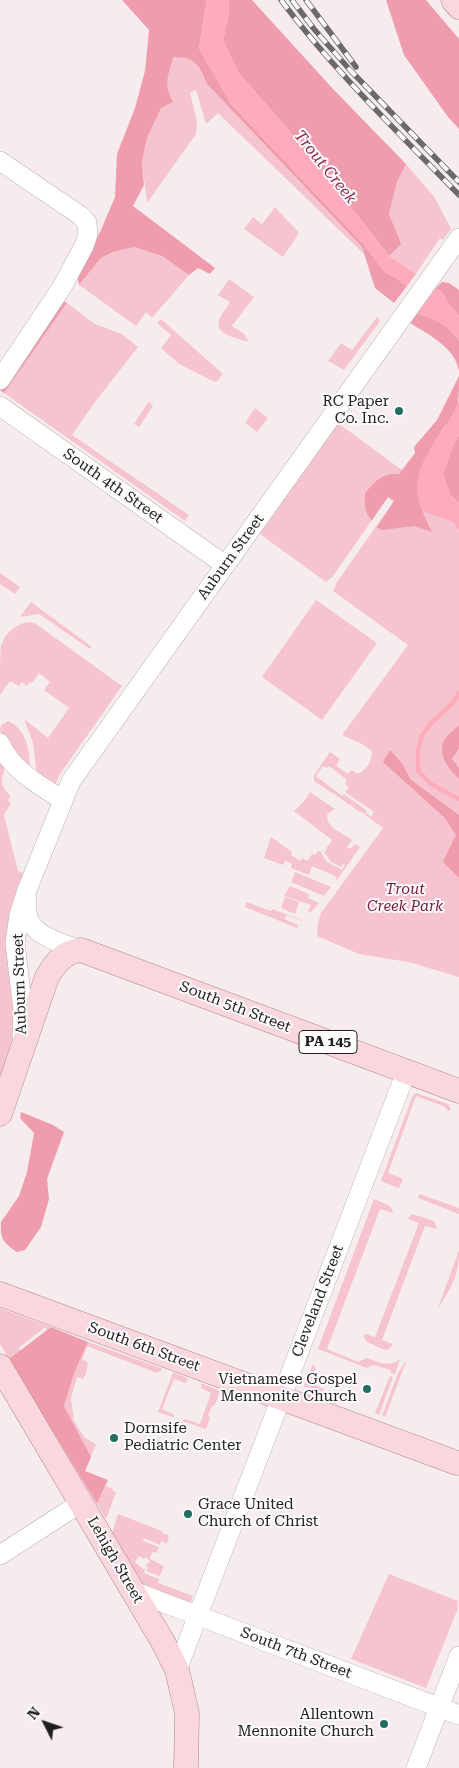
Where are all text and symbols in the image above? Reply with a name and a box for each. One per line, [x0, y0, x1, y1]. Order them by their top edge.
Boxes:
water label: Trout Creek [290, 126, 360, 208]
place label: RC Paper Co. Inc. [323, 393, 389, 428]
marker: RC Paper Co. Inc. [393, 405, 405, 417]
street label: South 4th Street [60, 445, 166, 527]
street label: Auburn Street [194, 511, 268, 603]
park label: Trout Creek Park [367, 881, 443, 916]
street label: Auburn Street [9, 933, 31, 1035]
street label: South 5th Street [177, 978, 293, 1036]
road number: PA 145 [299, 1030, 357, 1054]
street label: Cleveland Street [288, 1242, 348, 1360]
street label: South 6th Street [86, 1318, 202, 1376]
place label: Vietnamese Gospel Mennonite Church [218, 1371, 357, 1406]
marker: Vietnamese Gospel Mennonite Church [361, 1383, 373, 1395]
place label: Dornsife Pediatric Center [124, 1420, 241, 1455]
marker: Dornsife Pediatric Center [108, 1432, 120, 1444]
place label: Grace United Church of Christ [198, 1496, 318, 1531]
marker: Grace United Church of Christ [182, 1508, 194, 1520]
street label: Lehigh Street [83, 1514, 147, 1606]
street label: South 7th Street [238, 1624, 354, 1682]
north arrow [20, 1698, 70, 1748]
text: N [24, 1704, 43, 1722]
place label: Allentown Mennonite Church [237, 1706, 374, 1741]
marker: Allentown Mennonite Church [378, 1718, 390, 1730]

